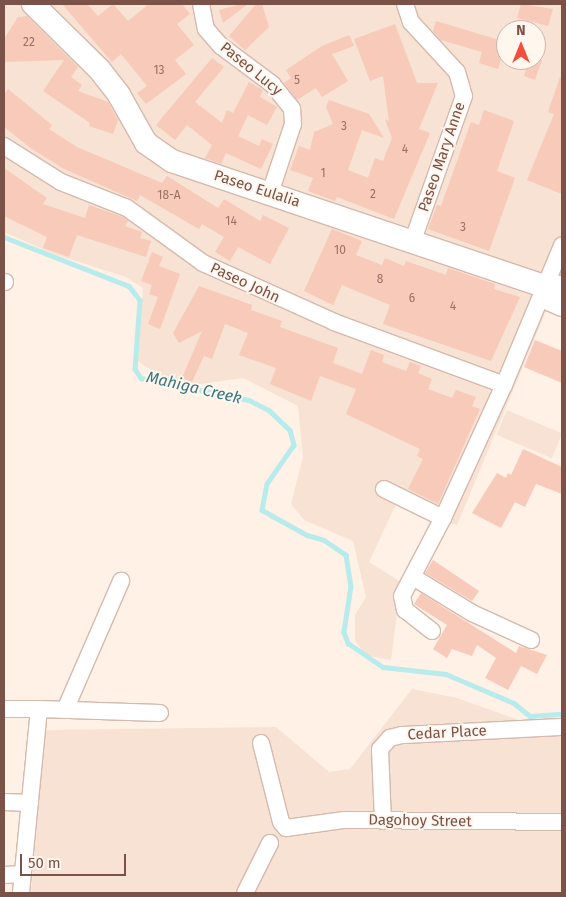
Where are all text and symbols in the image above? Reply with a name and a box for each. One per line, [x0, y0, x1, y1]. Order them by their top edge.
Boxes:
north arrow [496, 20, 546, 70]
text: N [516, 22, 526, 39]
house number: 22 [23, 36, 35, 50]
street label: Paseo Lucy [216, 39, 286, 99]
house number: 13 [153, 64, 165, 78]
house number: 5 [294, 74, 300, 88]
street label: Paseo Mary Anne [415, 100, 469, 214]
house number: 3 [341, 120, 347, 134]
house number: 4 [402, 143, 408, 157]
street label: Paseo Eulalia [212, 167, 302, 211]
house number: 1 [320, 167, 326, 181]
house number: 2 [370, 188, 376, 202]
house number: 18-A [157, 189, 181, 203]
house number: 14 [225, 215, 237, 229]
house number: 3 [460, 221, 466, 235]
house number: 10 [334, 244, 346, 258]
street label: Paseo John [207, 259, 283, 307]
house number: 8 [377, 273, 383, 287]
house number: 6 [409, 292, 415, 306]
house number: 4 [450, 300, 456, 314]
water label: Mahiga Creek [144, 368, 244, 408]
street label: Cedar Place [407, 722, 487, 744]
street label: Dagohoy Street [368, 811, 472, 831]
scale bar [22, 844, 129, 876]
text: 50 m [28, 854, 61, 872]

